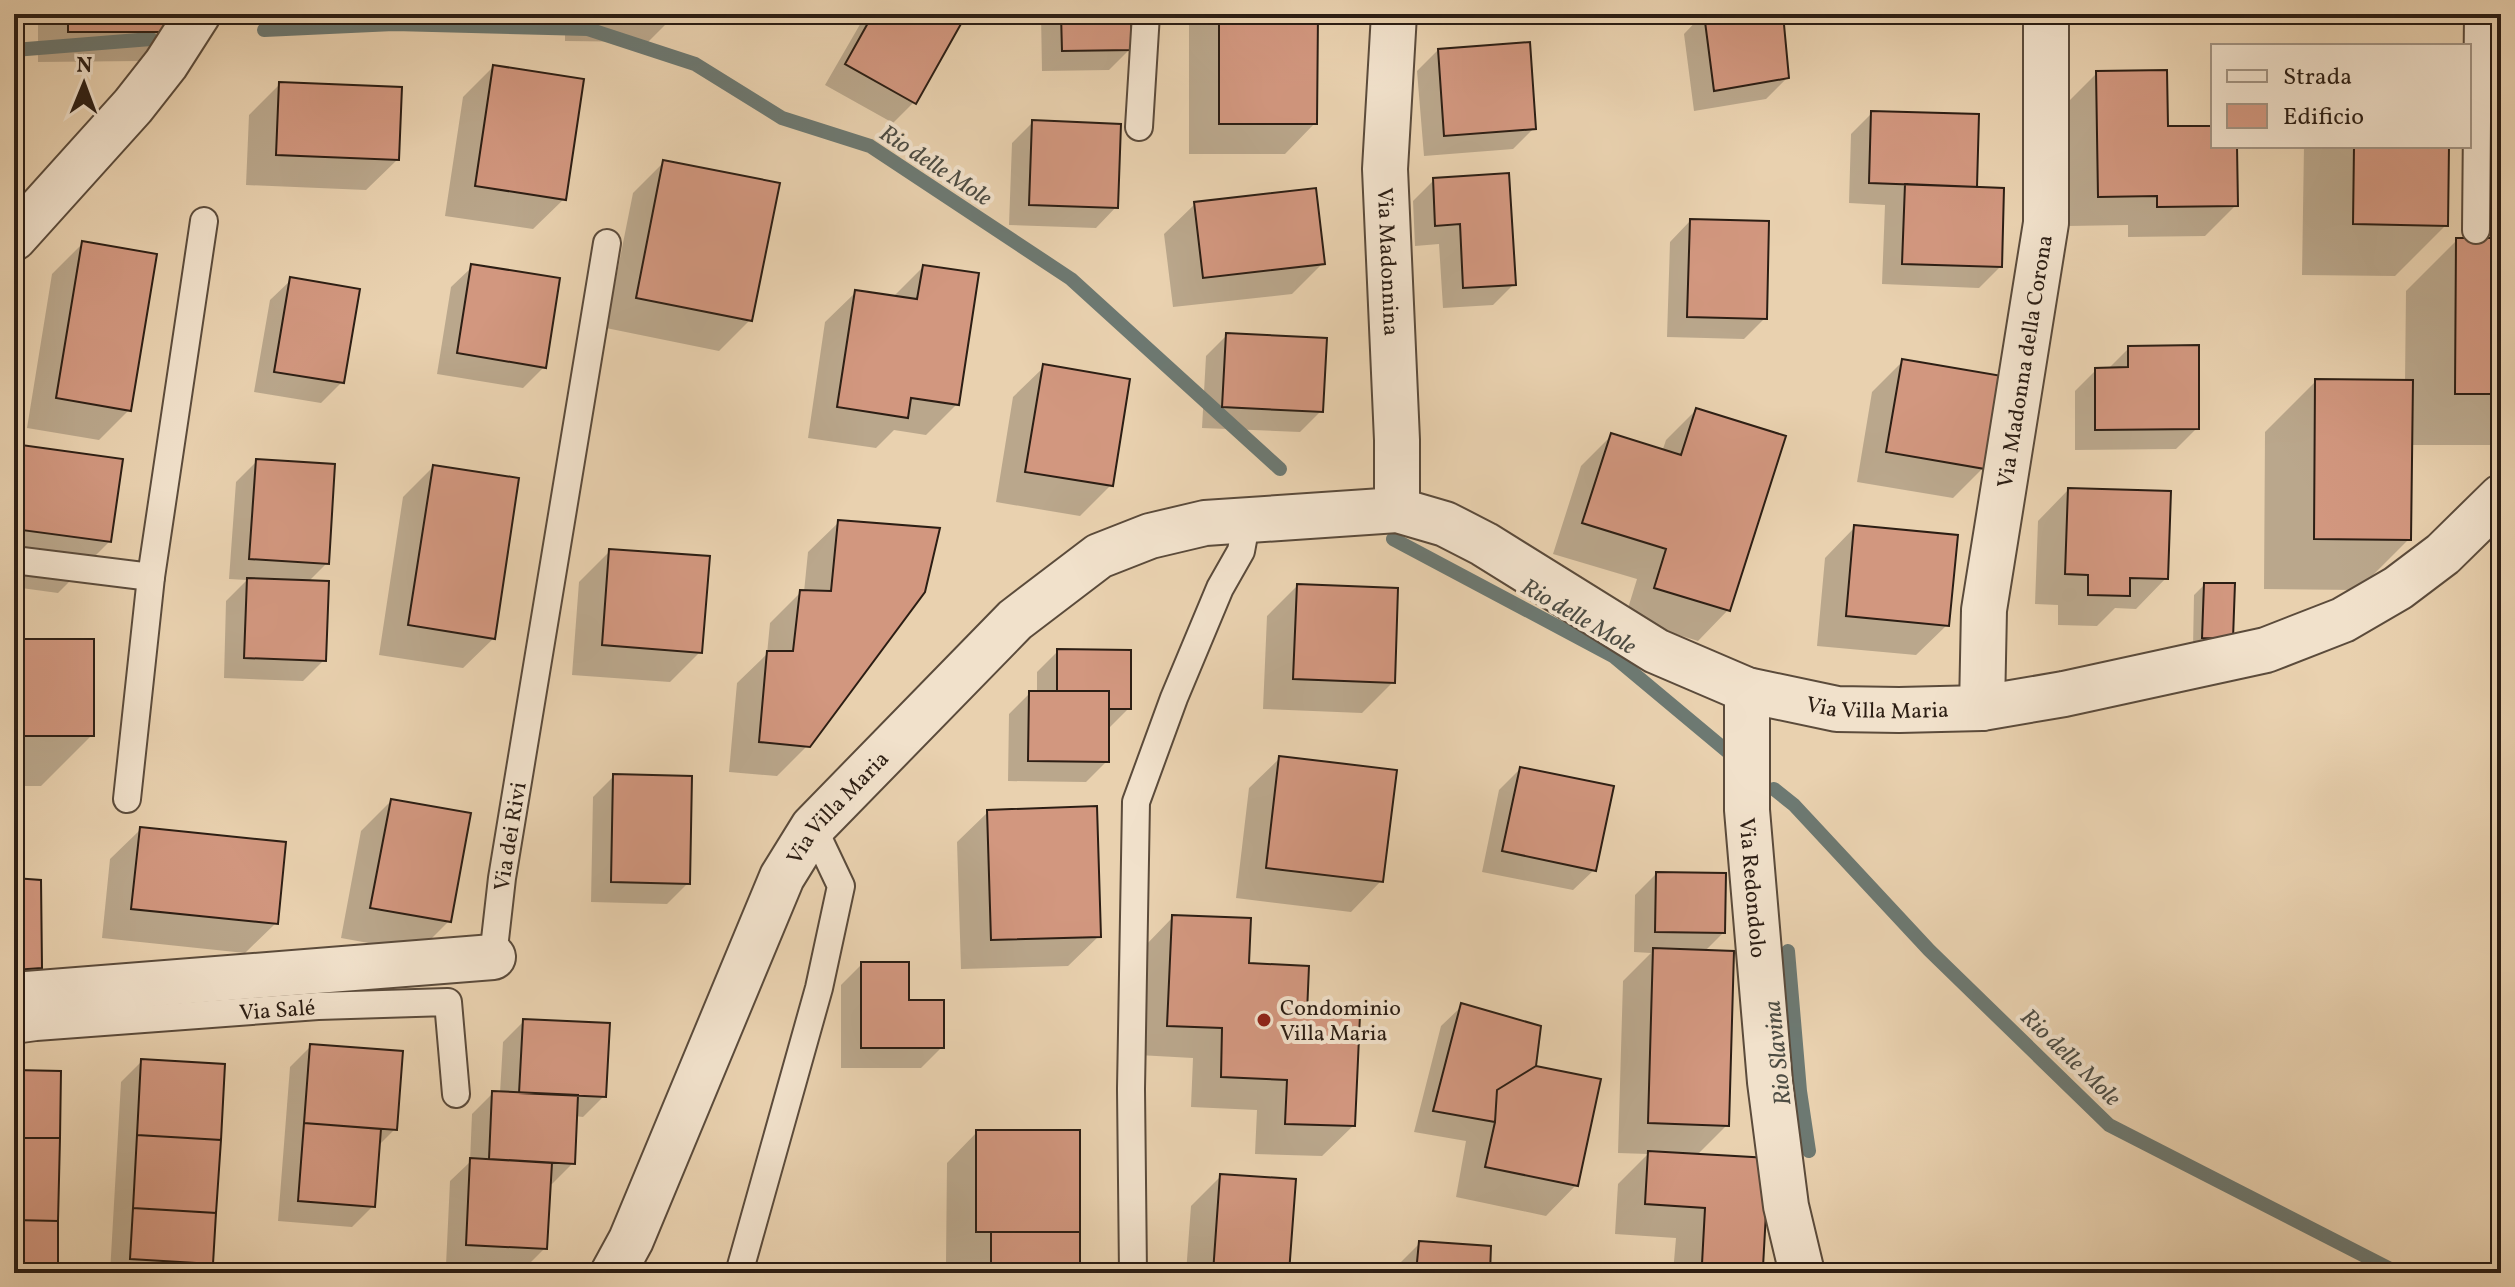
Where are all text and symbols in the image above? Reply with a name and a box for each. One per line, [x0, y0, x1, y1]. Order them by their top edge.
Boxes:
north arrow [44, 44, 124, 124]
legend [2211, 44, 2471, 148]
text: N [76, 51, 93, 82]
text: Strada [2283, 61, 2352, 95]
text: Edificio [2283, 101, 2364, 135]
water label: Rio delle Mole [872, 118, 998, 216]
street label: Via Madonnina [1368, 187, 1405, 337]
street label: Via Madonna della Corona [1991, 233, 2062, 490]
water label: Rio delle Mole [1514, 571, 1642, 665]
street label: Via Villa Maria [1803, 690, 1949, 728]
street label: Via Villa Maria [780, 745, 897, 871]
street label: Via dei Rivi [488, 780, 536, 892]
street label: Via Redondolo [1730, 817, 1772, 959]
street label: Via Salé [238, 993, 316, 1030]
place label: Condominio Villa Maria [1280, 994, 1401, 1050]
water label: Rio Slavina [1757, 999, 1801, 1107]
water label: Rio delle Mole [2012, 1002, 2128, 1115]
marker: Condominio Villa Maria [1255, 1011, 1273, 1029]

